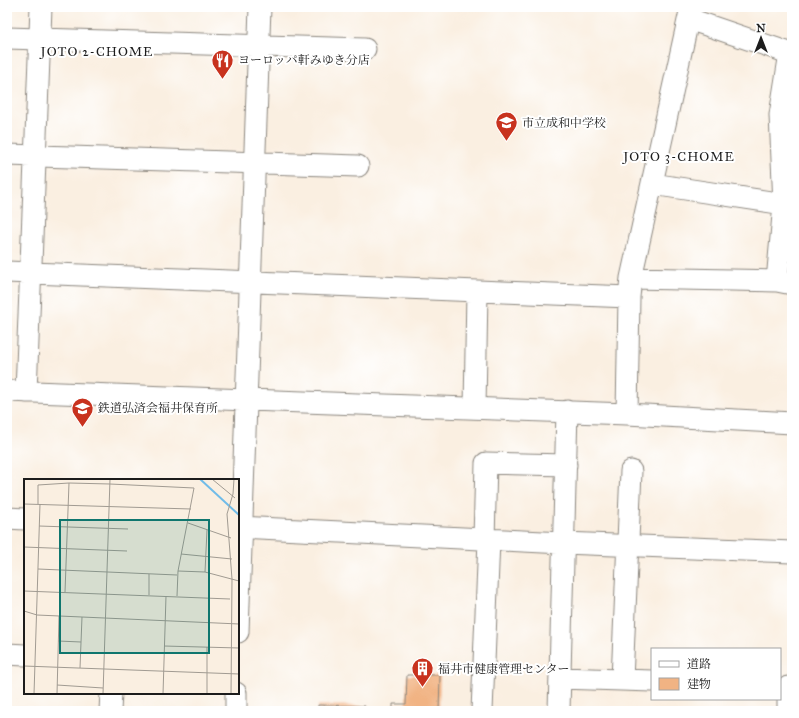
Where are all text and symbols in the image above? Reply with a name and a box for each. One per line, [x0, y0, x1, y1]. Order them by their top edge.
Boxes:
north arrow [741, 18, 781, 58]
text: N [756, 22, 766, 35]
district label: JOTO 2-CHOME [39, 44, 153, 60]
restaurant icon: ヨーロッパ軒みゆき分店 [209, 47, 235, 80]
place label: ヨーロッパ軒みゆき分店 [238, 53, 370, 67]
school or university icon: 市立成和中学校 [494, 110, 520, 143]
place label: 市立成和中学校 [522, 116, 606, 130]
district label: JOTO 3-CHOME [621, 149, 735, 165]
school or university icon: 鉄道弘済会福井保育所 [69, 395, 95, 428]
place label: 鉄道弘済会福井保育所 [97, 401, 218, 415]
inset map [24, 479, 239, 694]
legend [651, 648, 781, 700]
building icon: 福井市健康管理センター [410, 656, 436, 689]
text: 道路 [687, 657, 711, 671]
place label: 福井市健康管理センター [438, 662, 570, 676]
text: 建物 [687, 677, 711, 691]

